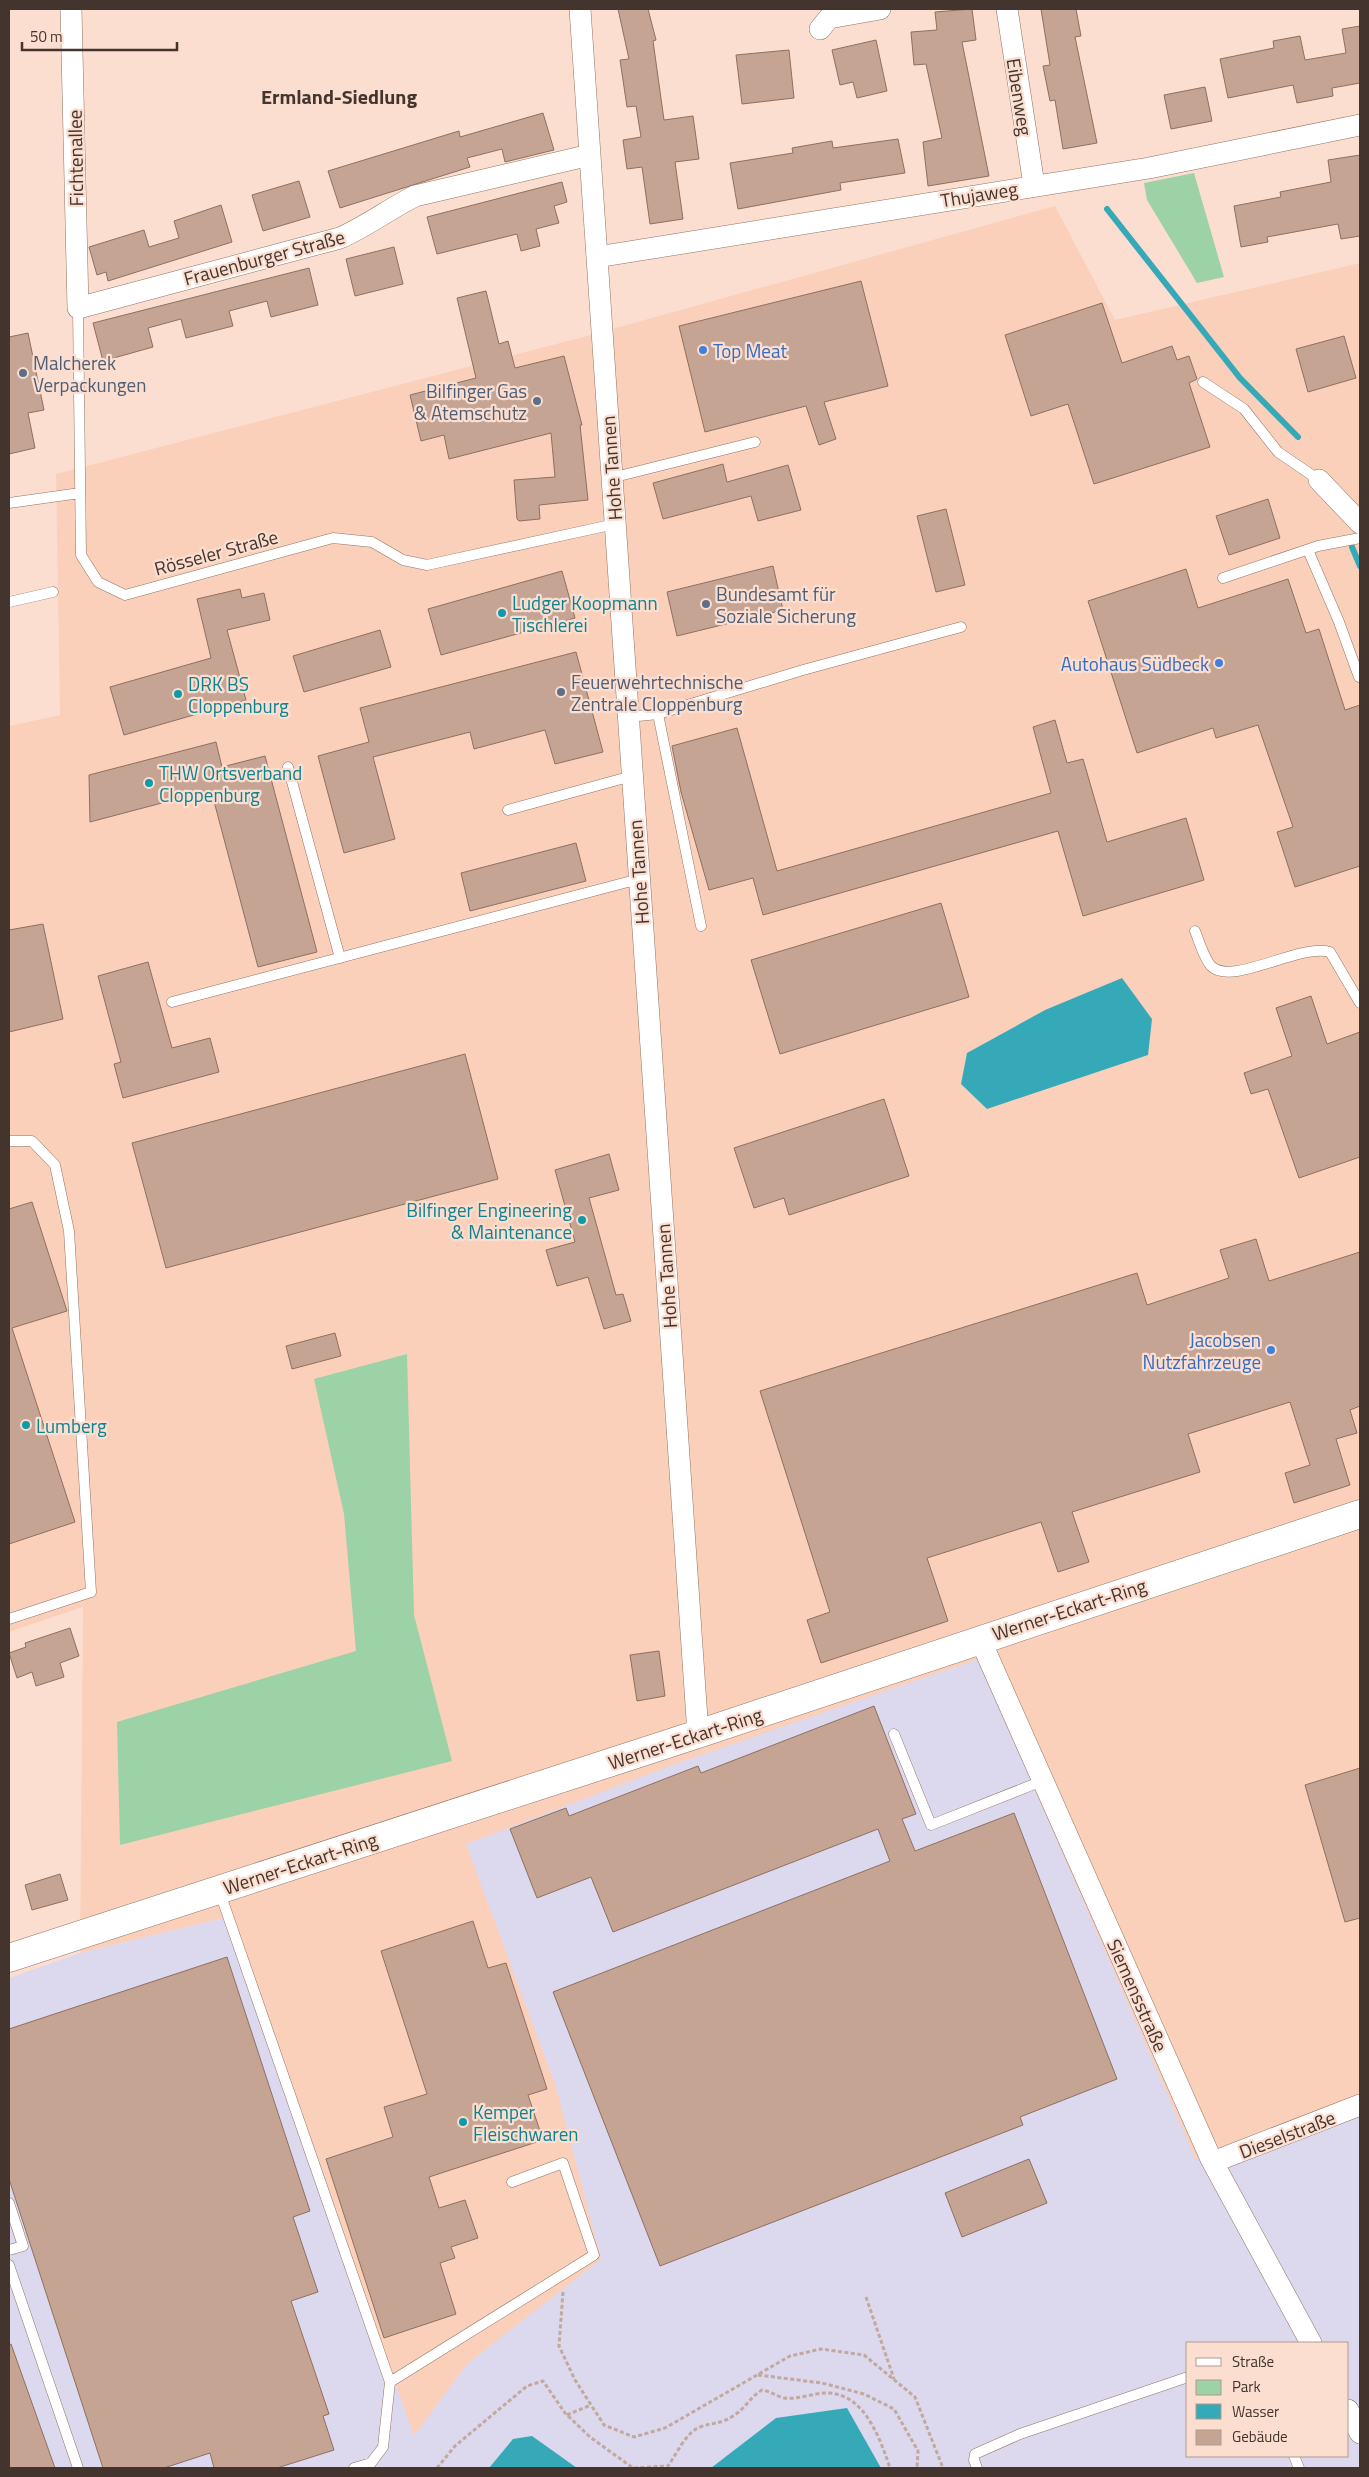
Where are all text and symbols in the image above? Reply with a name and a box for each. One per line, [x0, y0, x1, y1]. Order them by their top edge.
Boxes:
scale bar [22, 20, 178, 52]
text: 50 m [30, 25, 63, 48]
street label: Eibenweg [1000, 56, 1040, 138]
district label: Ermland-Siedlung [261, 81, 417, 112]
street label: Fichtenallee [60, 109, 90, 207]
street label: Thujaweg [938, 174, 1020, 214]
street label: Frauenburger Straße [180, 222, 348, 292]
place label: Top Meat [713, 336, 787, 365]
marker: Top Meat [697, 344, 709, 356]
place label: Malcherek Verpackungen [33, 348, 146, 399]
marker: Malcherek Verpackungen [17, 367, 29, 379]
place label: Bilfinger Gas & Atemschutz [414, 376, 527, 427]
marker: Bilfinger Gas & Atemschutz [531, 395, 543, 407]
street label: Hohe Tannen [593, 415, 629, 521]
street label: Rösseler Straße [151, 522, 281, 582]
place label: Bundesamt für Soziale Sicherung [716, 579, 856, 630]
place label: Ludger Koopmann Tischlerei [512, 588, 658, 639]
marker: Bundesamt für Soziale Sicherung [700, 598, 712, 610]
marker: Ludger Koopmann Tischlerei [496, 607, 508, 619]
place label: Autohaus Südbeck [1061, 649, 1209, 678]
marker: Autohaus Südbeck [1213, 657, 1225, 669]
place label: Feuerwehrtechnische Zentrale Cloppenburg [571, 667, 743, 718]
place label: DRK BS Cloppenburg [188, 669, 289, 720]
marker: Feuerwehrtechnische Zentrale Cloppenburg [555, 686, 567, 698]
marker: DRK BS Cloppenburg [172, 688, 184, 700]
place label: THW Ortsverband Cloppenburg [159, 758, 302, 809]
marker: THW Ortsverband Cloppenburg [143, 777, 155, 789]
street label: Hohe Tannen [620, 819, 656, 925]
place label: Bilfinger Engineering & Maintenance [406, 1195, 572, 1246]
marker: Bilfinger Engineering & Maintenance [576, 1214, 588, 1226]
street label: Hohe Tannen [648, 1223, 684, 1329]
place label: Jacobsen Nutzfahrzeuge [1143, 1325, 1261, 1376]
marker: Jacobsen Nutzfahrzeuge [1265, 1344, 1277, 1356]
place label: Lumberg [36, 1411, 107, 1440]
marker: Lumberg [20, 1419, 32, 1431]
street label: Werner-Eckart-Ring [988, 1570, 1150, 1648]
street label: Werner-Eckart-Ring [604, 1699, 766, 1777]
street label: Werner-Eckart-Ring [219, 1824, 381, 1902]
street label: Siemensstraße [1100, 1934, 1176, 2056]
place label: Kemper Fleischwaren [473, 2097, 578, 2148]
street label: Dieselstraße [1235, 2102, 1339, 2166]
marker: Kemper Fleischwaren [457, 2116, 469, 2128]
legend [1186, 2342, 1349, 2457]
text: Straße [1232, 2350, 1274, 2373]
text: Park [1232, 2375, 1261, 2398]
text: Wasser [1232, 2400, 1279, 2423]
text: Gebäude [1232, 2425, 1288, 2448]

